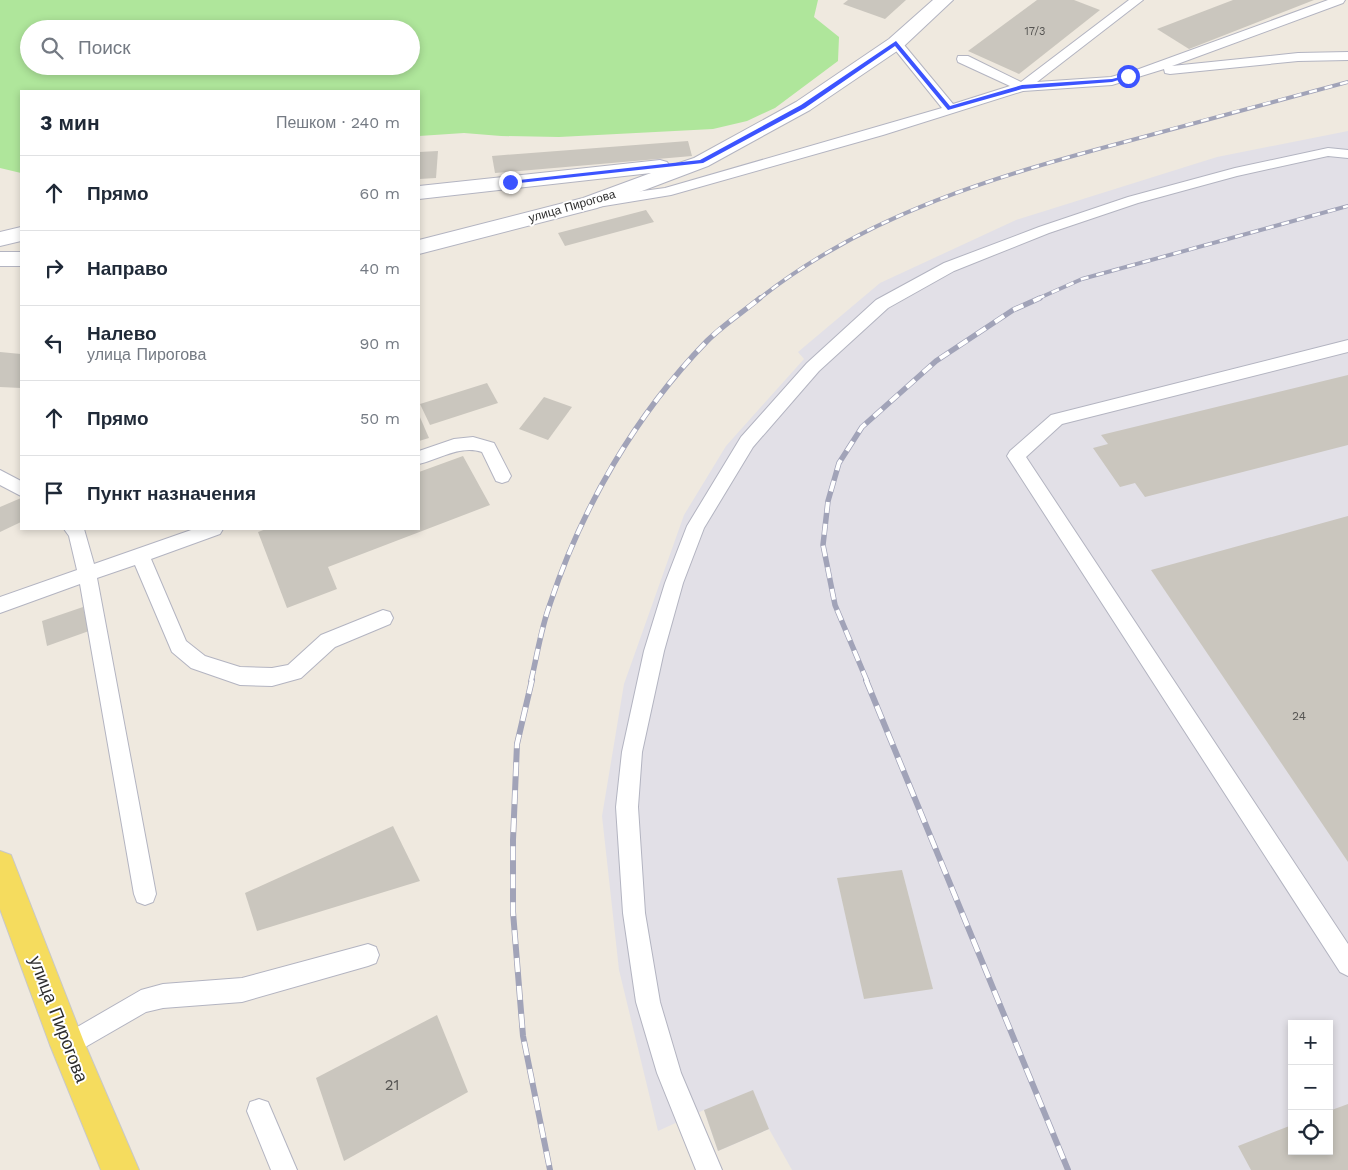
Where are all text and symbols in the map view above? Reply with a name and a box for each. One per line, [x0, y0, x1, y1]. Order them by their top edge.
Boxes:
search box [20, 20, 420, 75]
house number: 17/3 [1024, 25, 1046, 38]
icon: search [38, 34, 66, 62]
text: Поиск [78, 36, 131, 59]
route start [1117, 65, 1140, 88]
text: 3 мин [40, 110, 100, 135]
text: Пешком · 240 m [276, 113, 400, 132]
route end [499, 171, 522, 194]
icon: ahead [40, 179, 68, 207]
text: Прямо [87, 182, 149, 205]
text: 60 m [360, 184, 400, 203]
street label: улица Пирогова [527, 187, 617, 225]
icon: right [40, 254, 68, 282]
text: Направо [87, 257, 168, 280]
text: 40 m [360, 259, 400, 278]
text: Налево [87, 322, 157, 345]
icon: left [40, 329, 68, 357]
text: 90 m [359, 334, 400, 353]
text: улица Пирогова [87, 345, 206, 364]
icon: ahead [40, 404, 68, 432]
text: Прямо [87, 407, 149, 430]
text: 50 m [360, 409, 400, 428]
icon: arrive [40, 479, 68, 507]
text: Пункт назначения [87, 482, 256, 505]
house number: 24 [1292, 709, 1306, 723]
street label: улица Пирогова [25, 953, 93, 1086]
map controls [1288, 1020, 1333, 1155]
button: + [1288, 1020, 1333, 1065]
button: − [1288, 1065, 1333, 1110]
house number: 21 [385, 1076, 399, 1094]
button: locate [1288, 1110, 1333, 1155]

